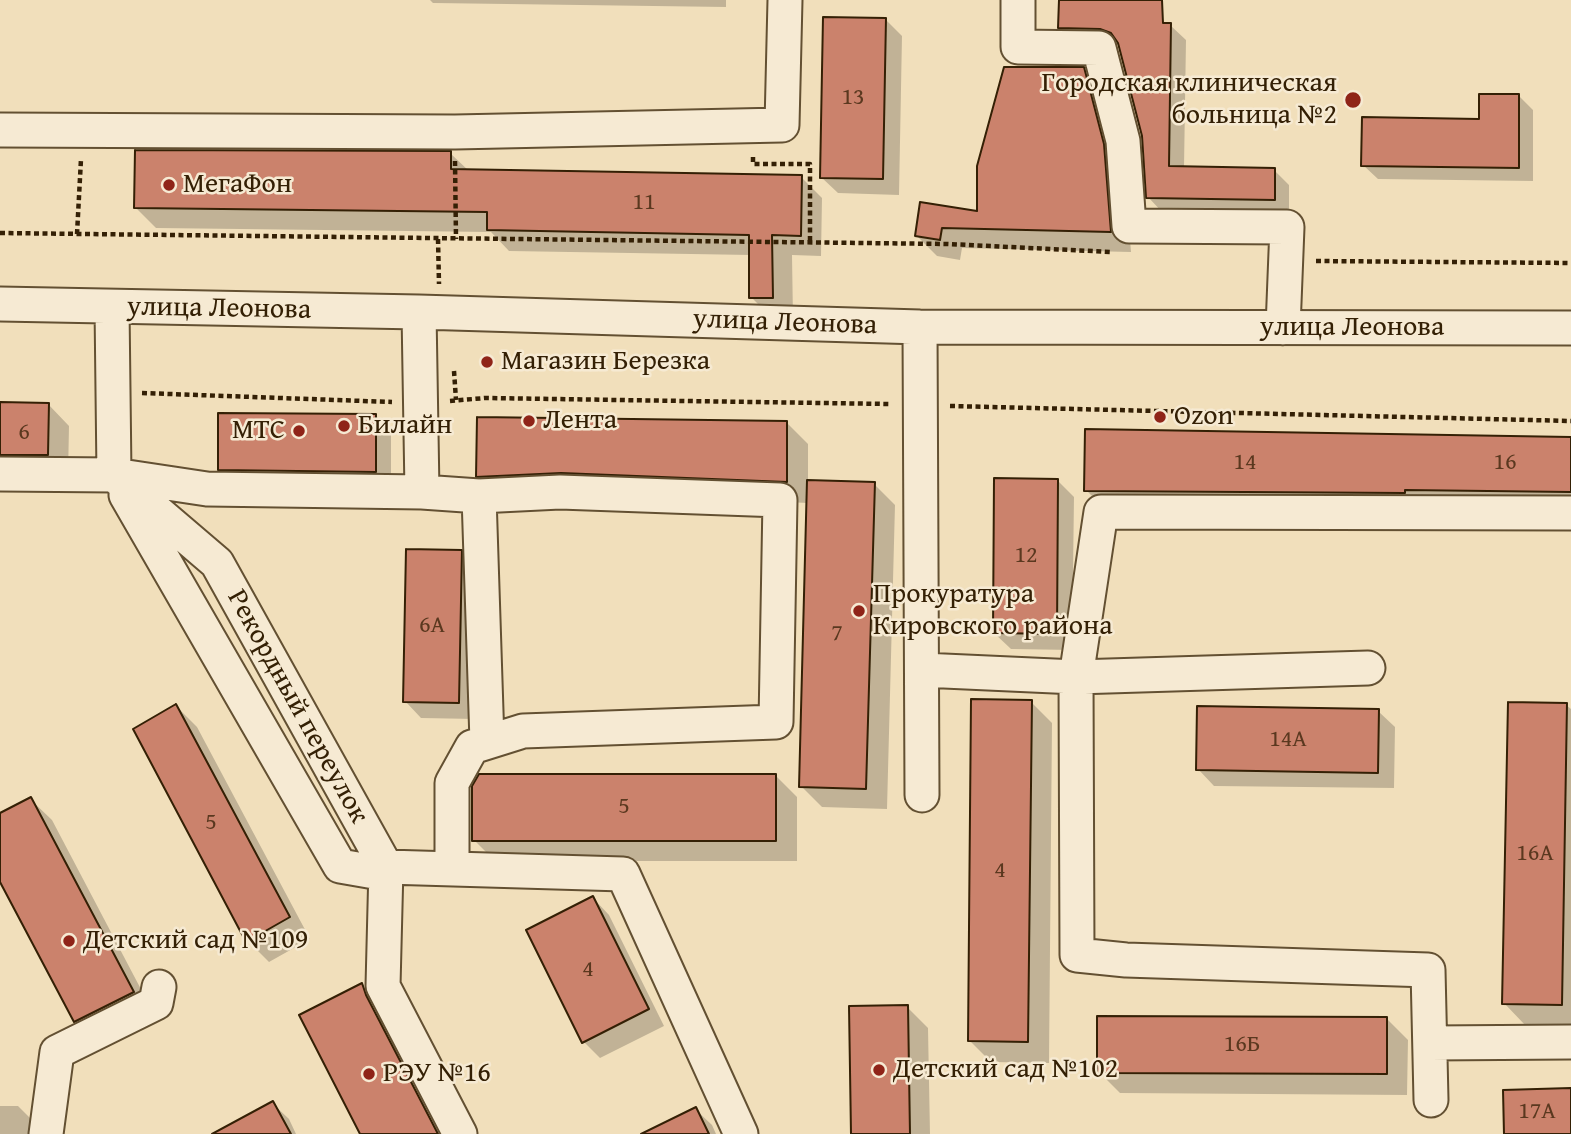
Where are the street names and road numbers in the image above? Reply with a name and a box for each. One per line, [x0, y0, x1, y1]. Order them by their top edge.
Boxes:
street label: улица Леонова [126, 291, 312, 327]
street label: улица Леонова [692, 303, 878, 343]
street label: улица Леонова [1260, 311, 1444, 345]
street label: Рекордный переулок [219, 584, 375, 830]

